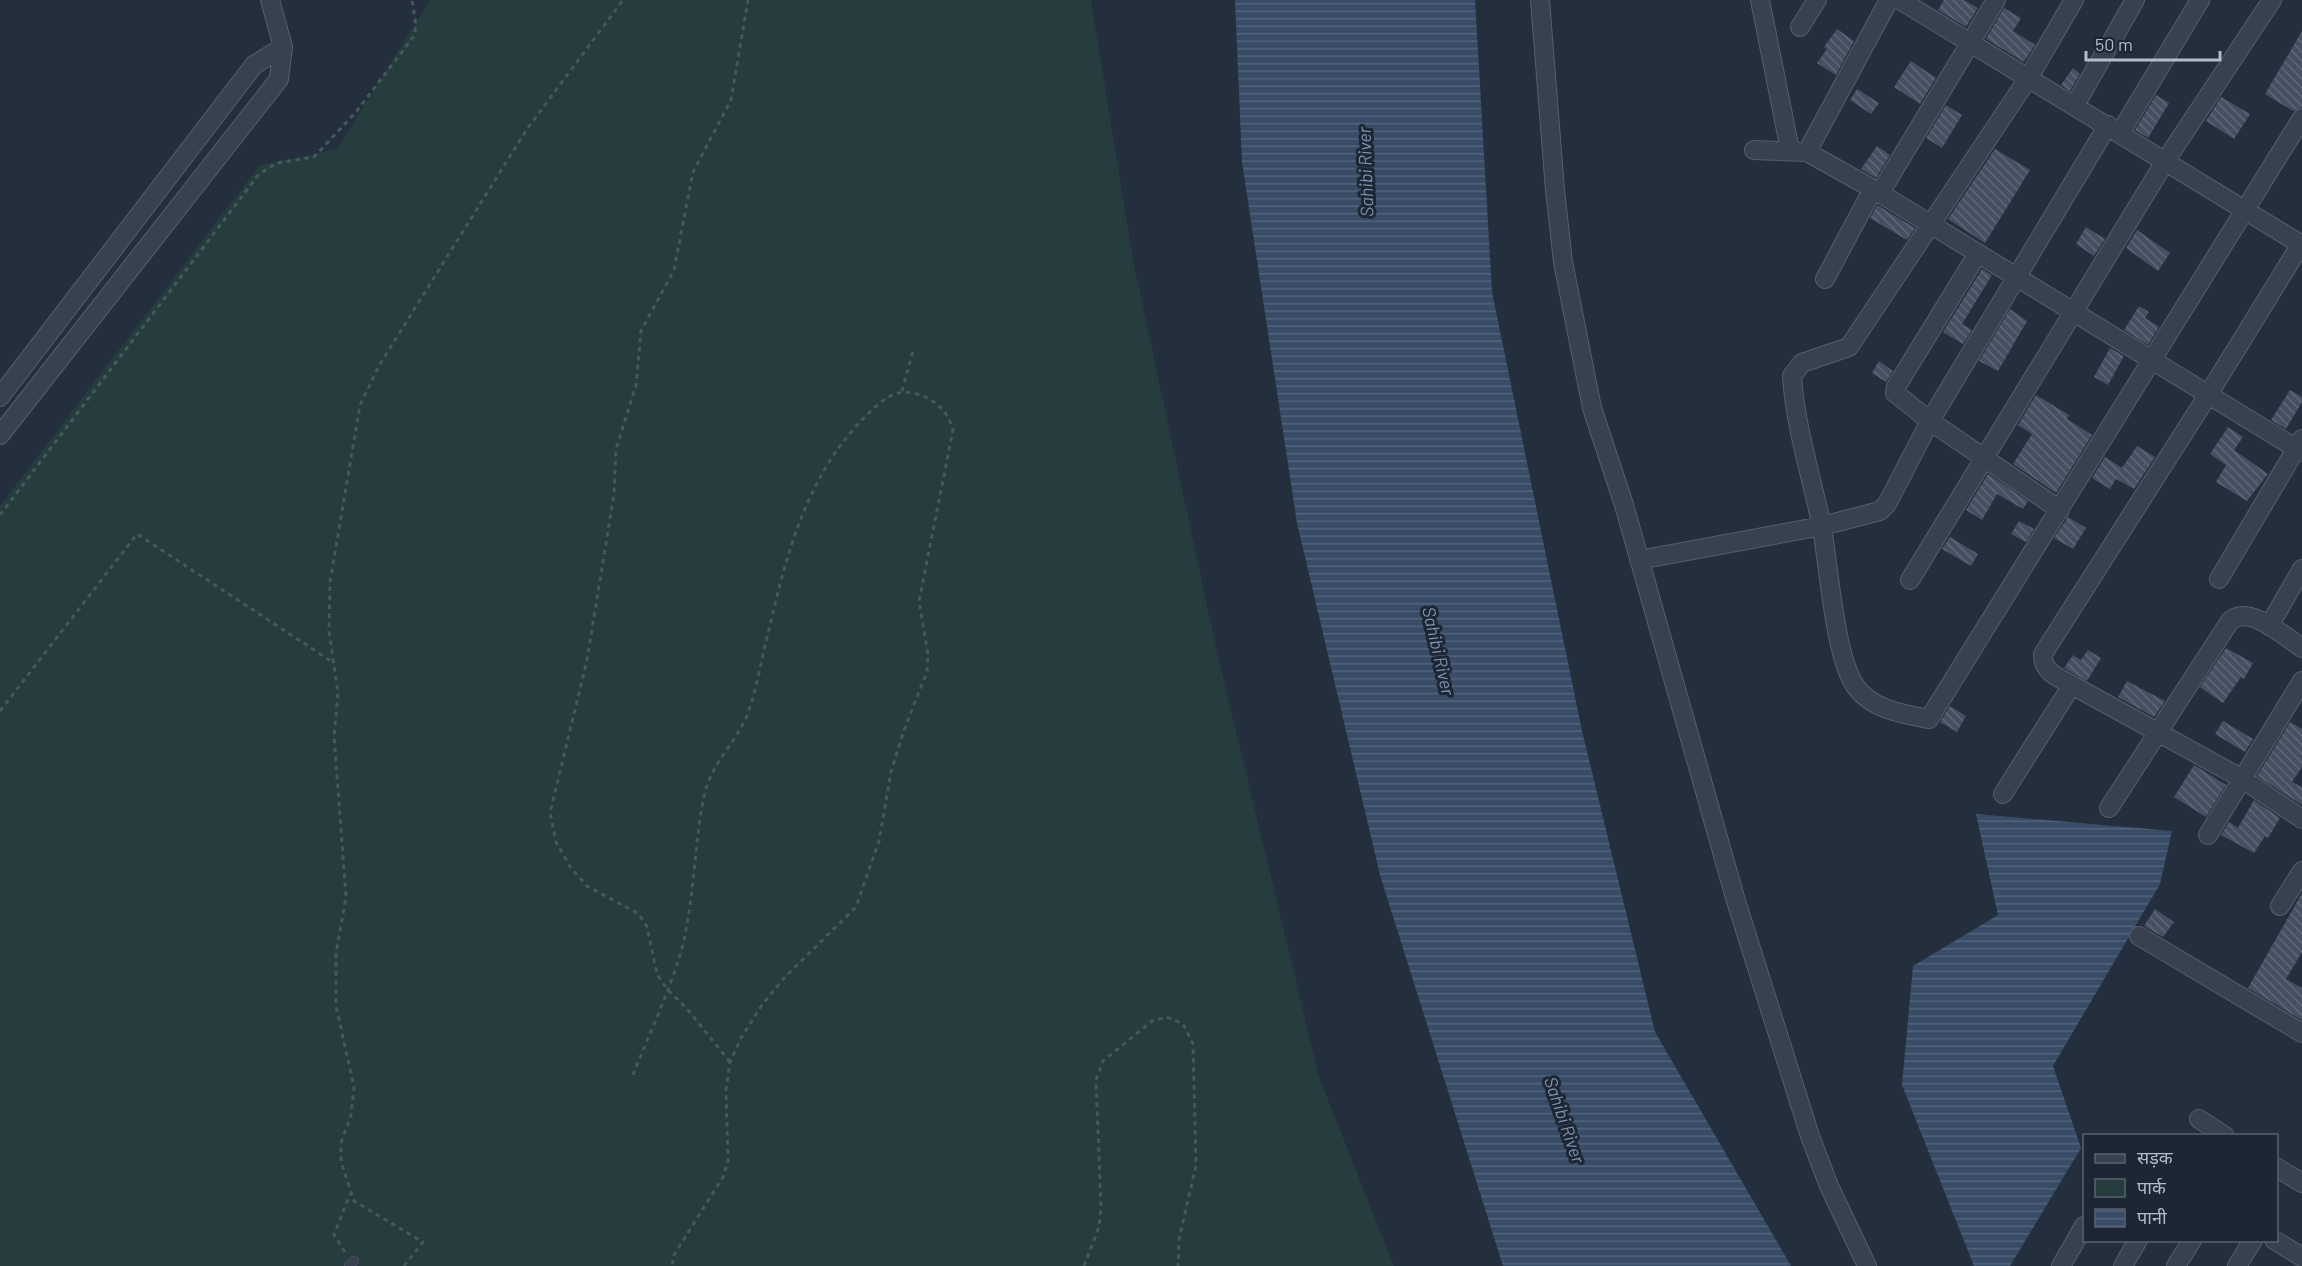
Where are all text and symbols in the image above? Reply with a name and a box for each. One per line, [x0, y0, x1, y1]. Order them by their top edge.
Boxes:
scale bar [2086, 24, 2220, 62]
text: 50 m [2095, 33, 2133, 55]
water label: Sahibi River [1352, 126, 1378, 217]
water label: Sahibi River [1418, 604, 1460, 698]
water label: Sahibi River [1540, 1074, 1590, 1166]
legend [2083, 1134, 2278, 1242]
text: सड़क [2137, 1146, 2174, 1168]
text: पार्क [2137, 1176, 2167, 1198]
text: पानी [2137, 1206, 2167, 1228]

